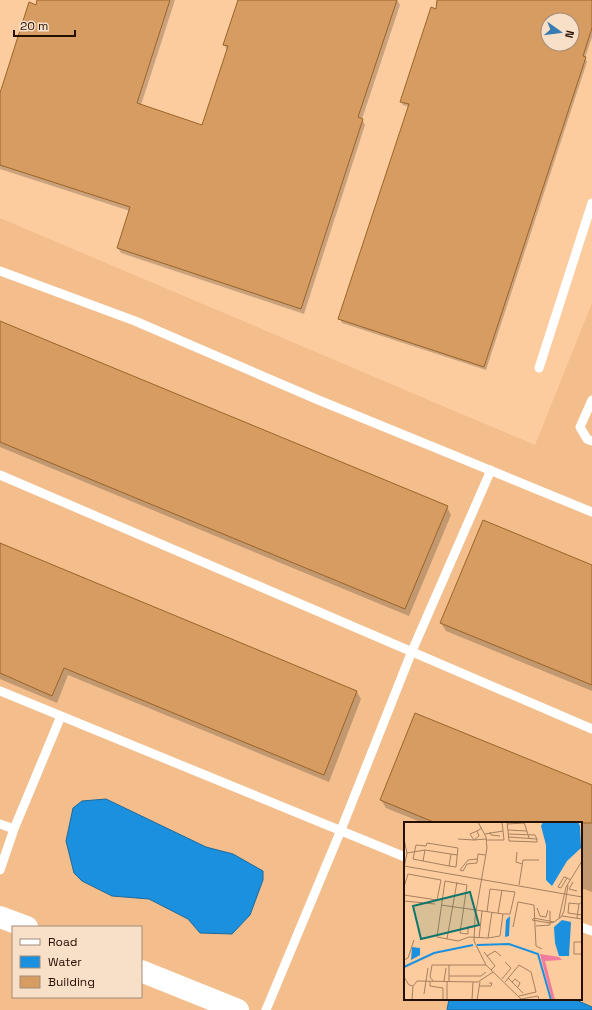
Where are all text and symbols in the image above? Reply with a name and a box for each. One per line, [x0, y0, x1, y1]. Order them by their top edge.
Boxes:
scale bar [14, 12, 75, 38]
north arrow [540, 12, 580, 52]
text: 20 m [20, 18, 48, 34]
text: N [562, 29, 577, 40]
inset map [404, 822, 582, 1000]
legend [12, 926, 142, 998]
text: Road [48, 934, 77, 950]
text: Water [48, 954, 82, 970]
text: Building [48, 974, 95, 990]

